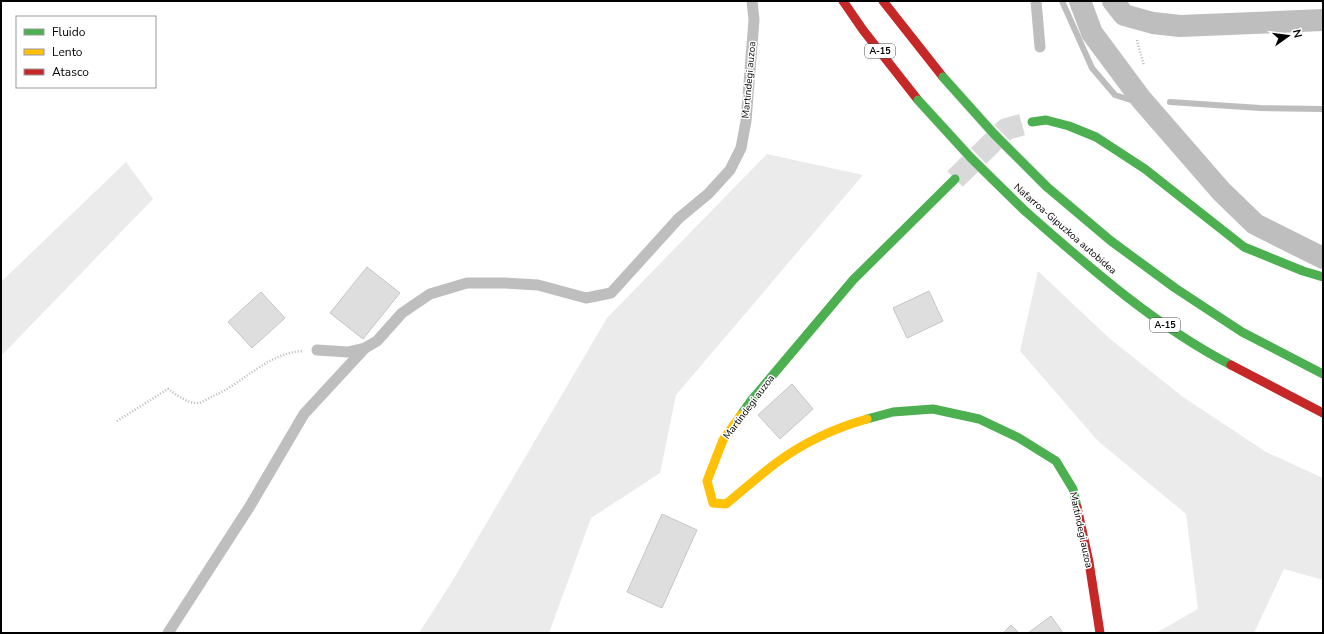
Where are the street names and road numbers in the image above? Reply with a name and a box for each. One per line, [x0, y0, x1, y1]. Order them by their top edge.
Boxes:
street label: Martindegi auzoa [739, 41, 759, 119]
road number: A-15 [865, 44, 895, 58]
street label: Nafarroa-Gipuzkoa autobidea [1011, 180, 1119, 278]
road number: A-15 [1150, 318, 1180, 332]
street label: Martindegi auzoa [720, 372, 778, 442]
street label: Martindegi auzoa [1066, 491, 1096, 569]

